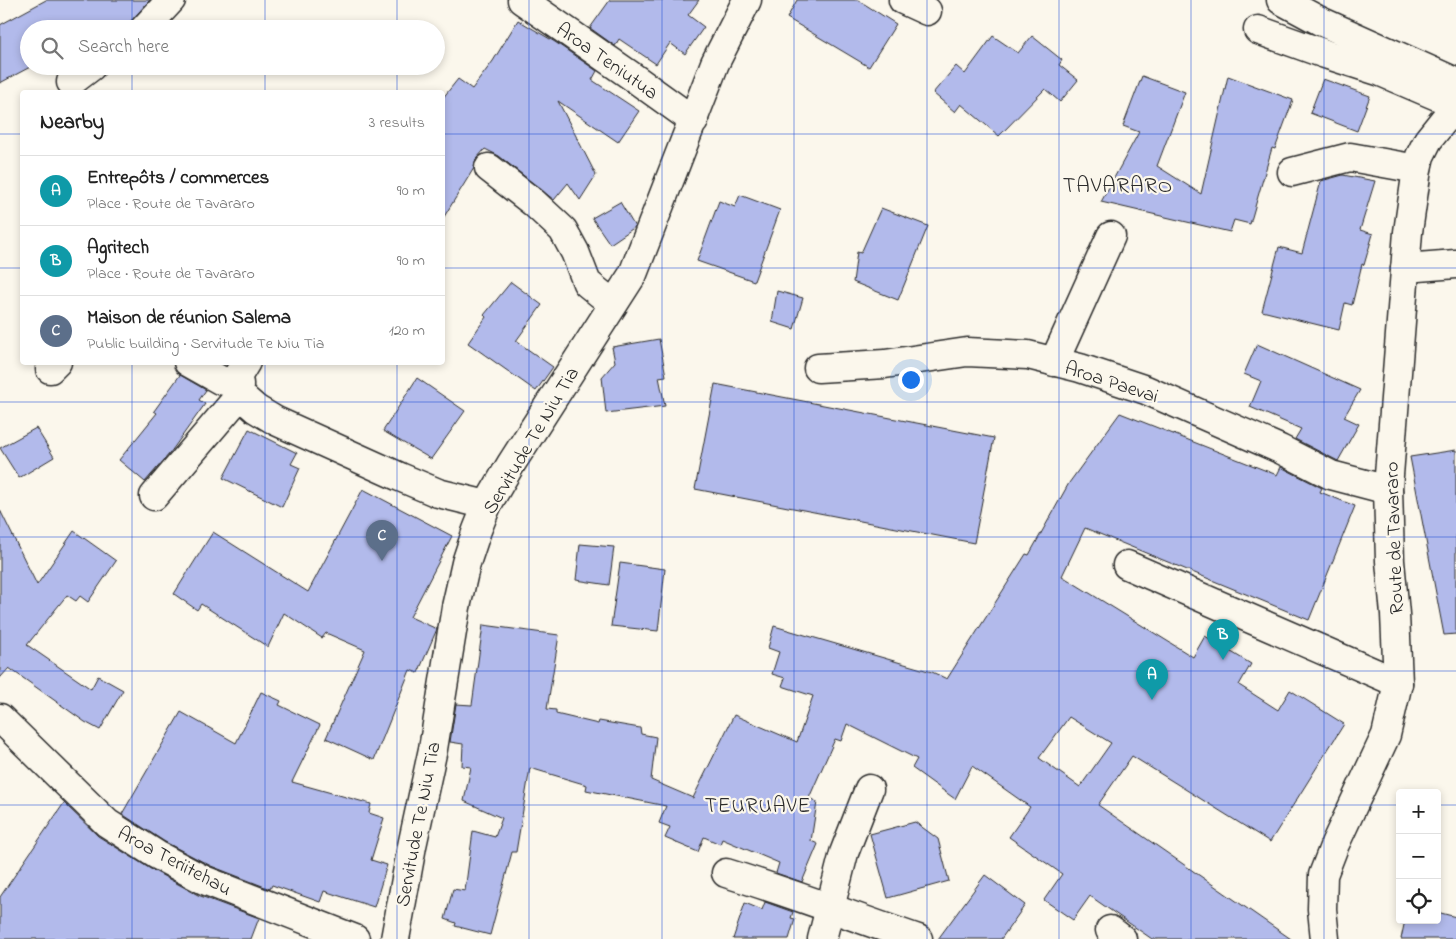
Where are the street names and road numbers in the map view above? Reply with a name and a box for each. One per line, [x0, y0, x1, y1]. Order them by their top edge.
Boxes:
street label: Aroa Teniutua [550, 16, 664, 108]
street label: Aroa Paevai [1061, 355, 1162, 412]
street label: Servitude Te Niu Tia [477, 362, 588, 520]
street label: Route de Tavararo [1378, 461, 1413, 615]
street label: Servitude Te Niu Tia [389, 740, 450, 909]
street label: Aroa Teriitehau [111, 820, 236, 905]

